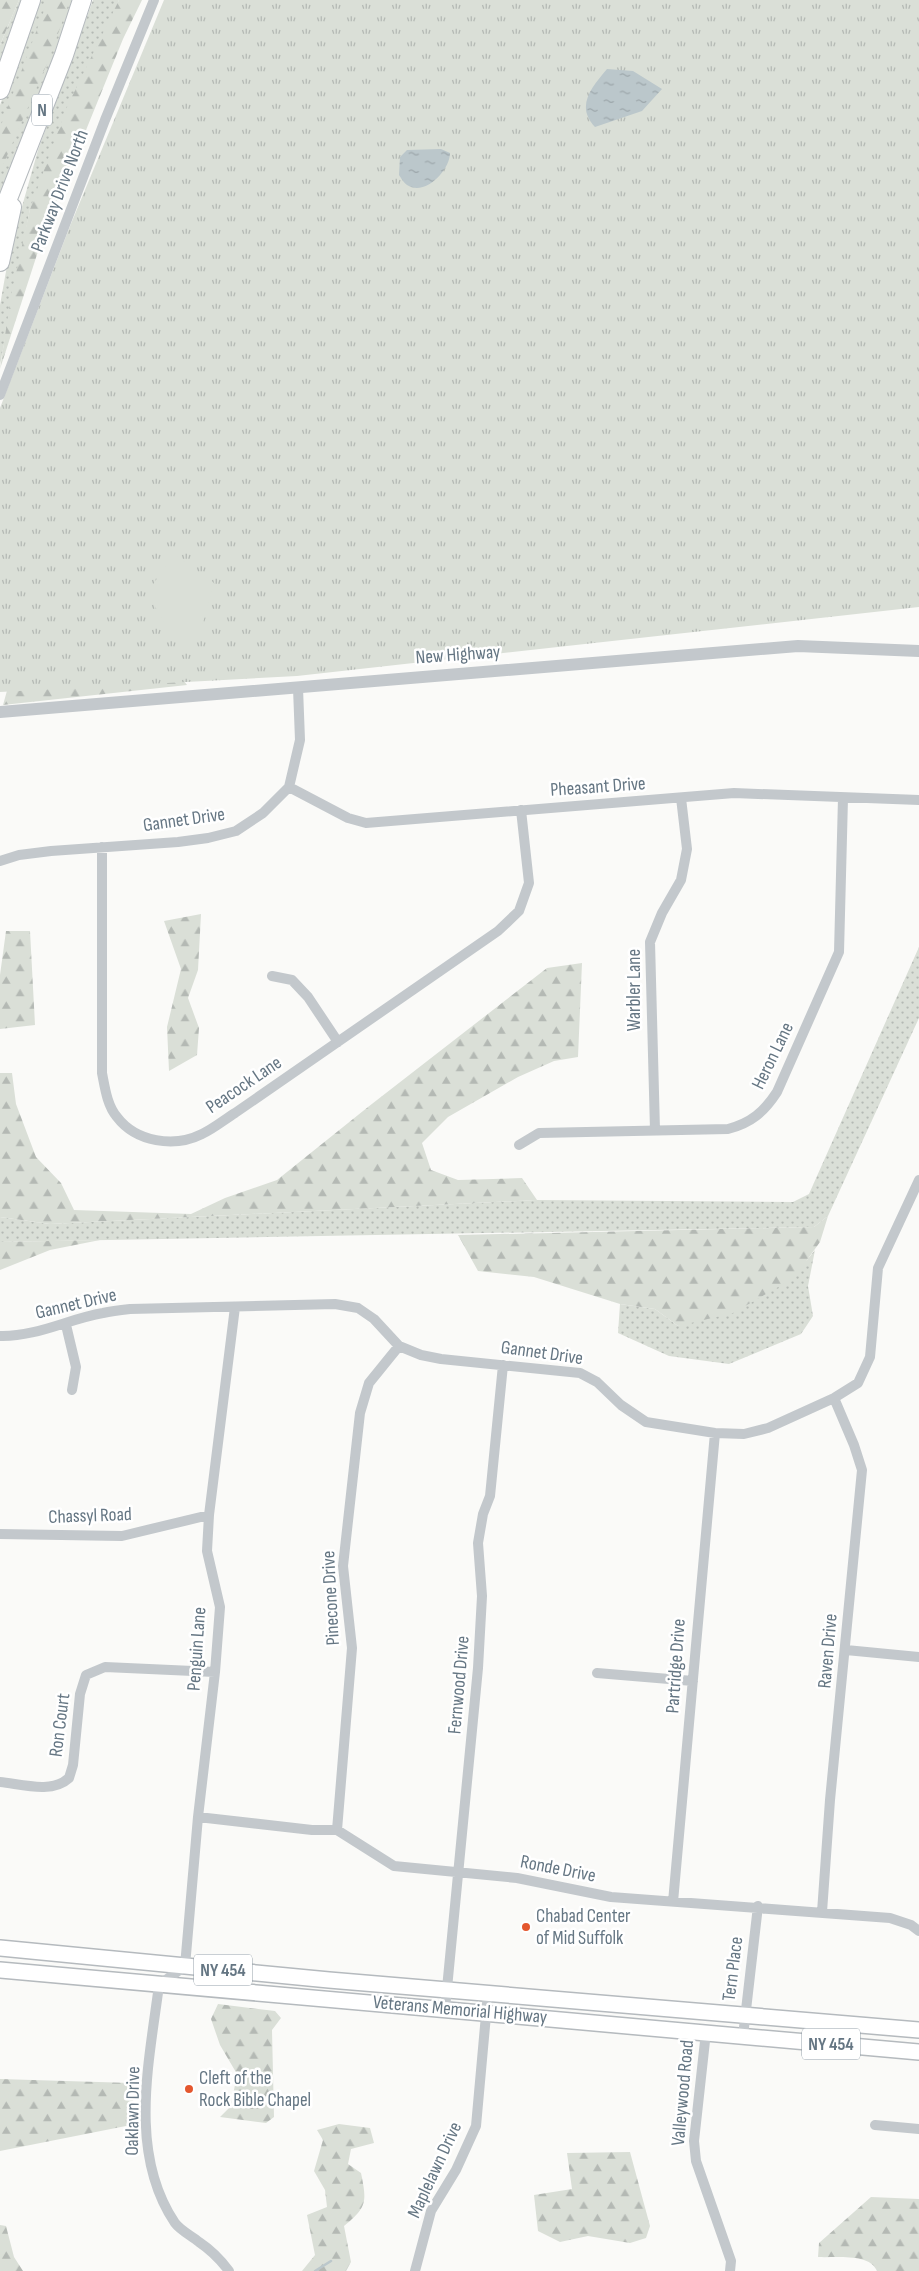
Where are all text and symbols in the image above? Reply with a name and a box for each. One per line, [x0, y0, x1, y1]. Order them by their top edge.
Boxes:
road number: N [32, 94, 52, 126]
street label: Parkway Drive North [26, 127, 94, 255]
street label: New Highway [415, 641, 502, 669]
street label: Pheasant Drive [550, 772, 646, 802]
street label: Gannet Drive [142, 803, 226, 837]
street label: Warbler Lane [623, 949, 646, 1031]
street label: Heron Lane [747, 1019, 799, 1093]
street label: Peacock Lane [202, 1051, 286, 1119]
street label: Gannet Drive [33, 1284, 119, 1324]
street label: Gannet Drive [500, 1336, 584, 1370]
street label: Chassyl Road [48, 1503, 132, 1529]
street label: Pinecone Drive [317, 1550, 345, 1646]
street label: Penguin Lane [183, 1606, 211, 1692]
street label: Raven Drive [813, 1613, 843, 1689]
street label: Partridge Drive [661, 1618, 691, 1714]
street label: Fernwood Drive [443, 1635, 475, 1735]
street label: Ron Court [45, 1692, 75, 1758]
street label: Ronde Drive [518, 1850, 598, 1888]
place label: Chabad Center of Mid Suffolk [536, 1905, 631, 1950]
marker: Chabad Center of Mid Suffolk [520, 1921, 532, 1933]
street label: Tern Place [718, 1935, 748, 2003]
road number: NY 454 [194, 1954, 252, 1986]
street label: Veterans Memorial Highway [372, 1991, 549, 2029]
road number: NY 454 [802, 2028, 860, 2060]
street label: Valleywood Road [667, 2039, 699, 2147]
street label: Oaklawn Drive [121, 2066, 145, 2156]
place label: Cleft of the Rock Bible Chapel [199, 2067, 311, 2112]
marker: Cleft of the Rock Bible Chapel [183, 2083, 195, 2095]
street label: Maplelawn Drive [403, 2118, 467, 2222]

